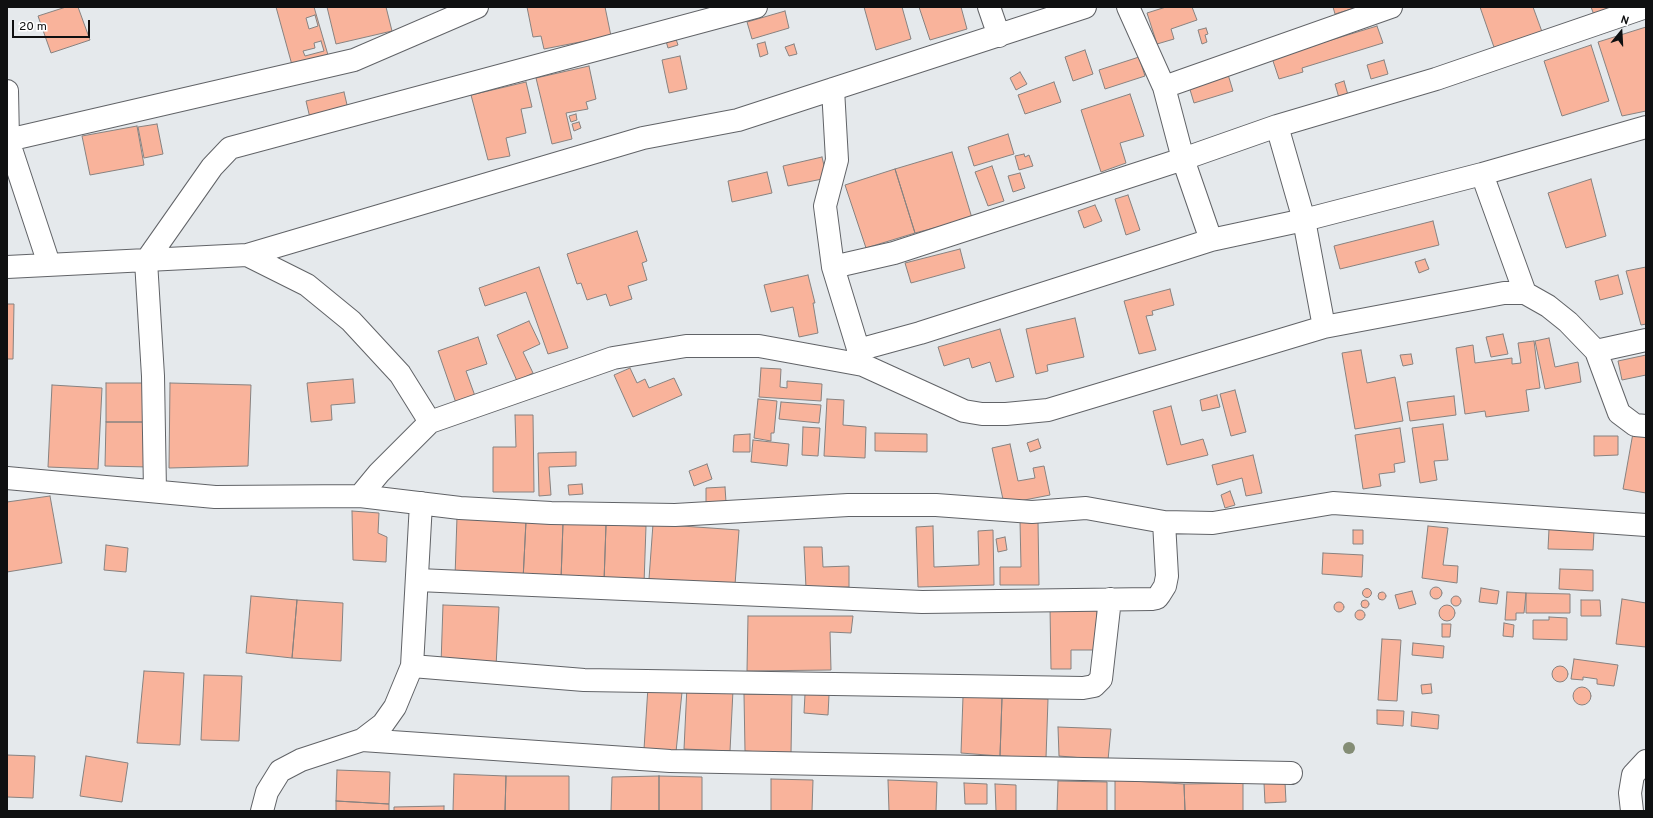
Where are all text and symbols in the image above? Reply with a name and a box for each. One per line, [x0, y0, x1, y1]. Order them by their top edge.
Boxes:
scale bar [14, 12, 92, 38]
north arrow [1601, 12, 1641, 52]
text: N [1619, 13, 1631, 28]
text: 20 m [19, 19, 47, 35]

